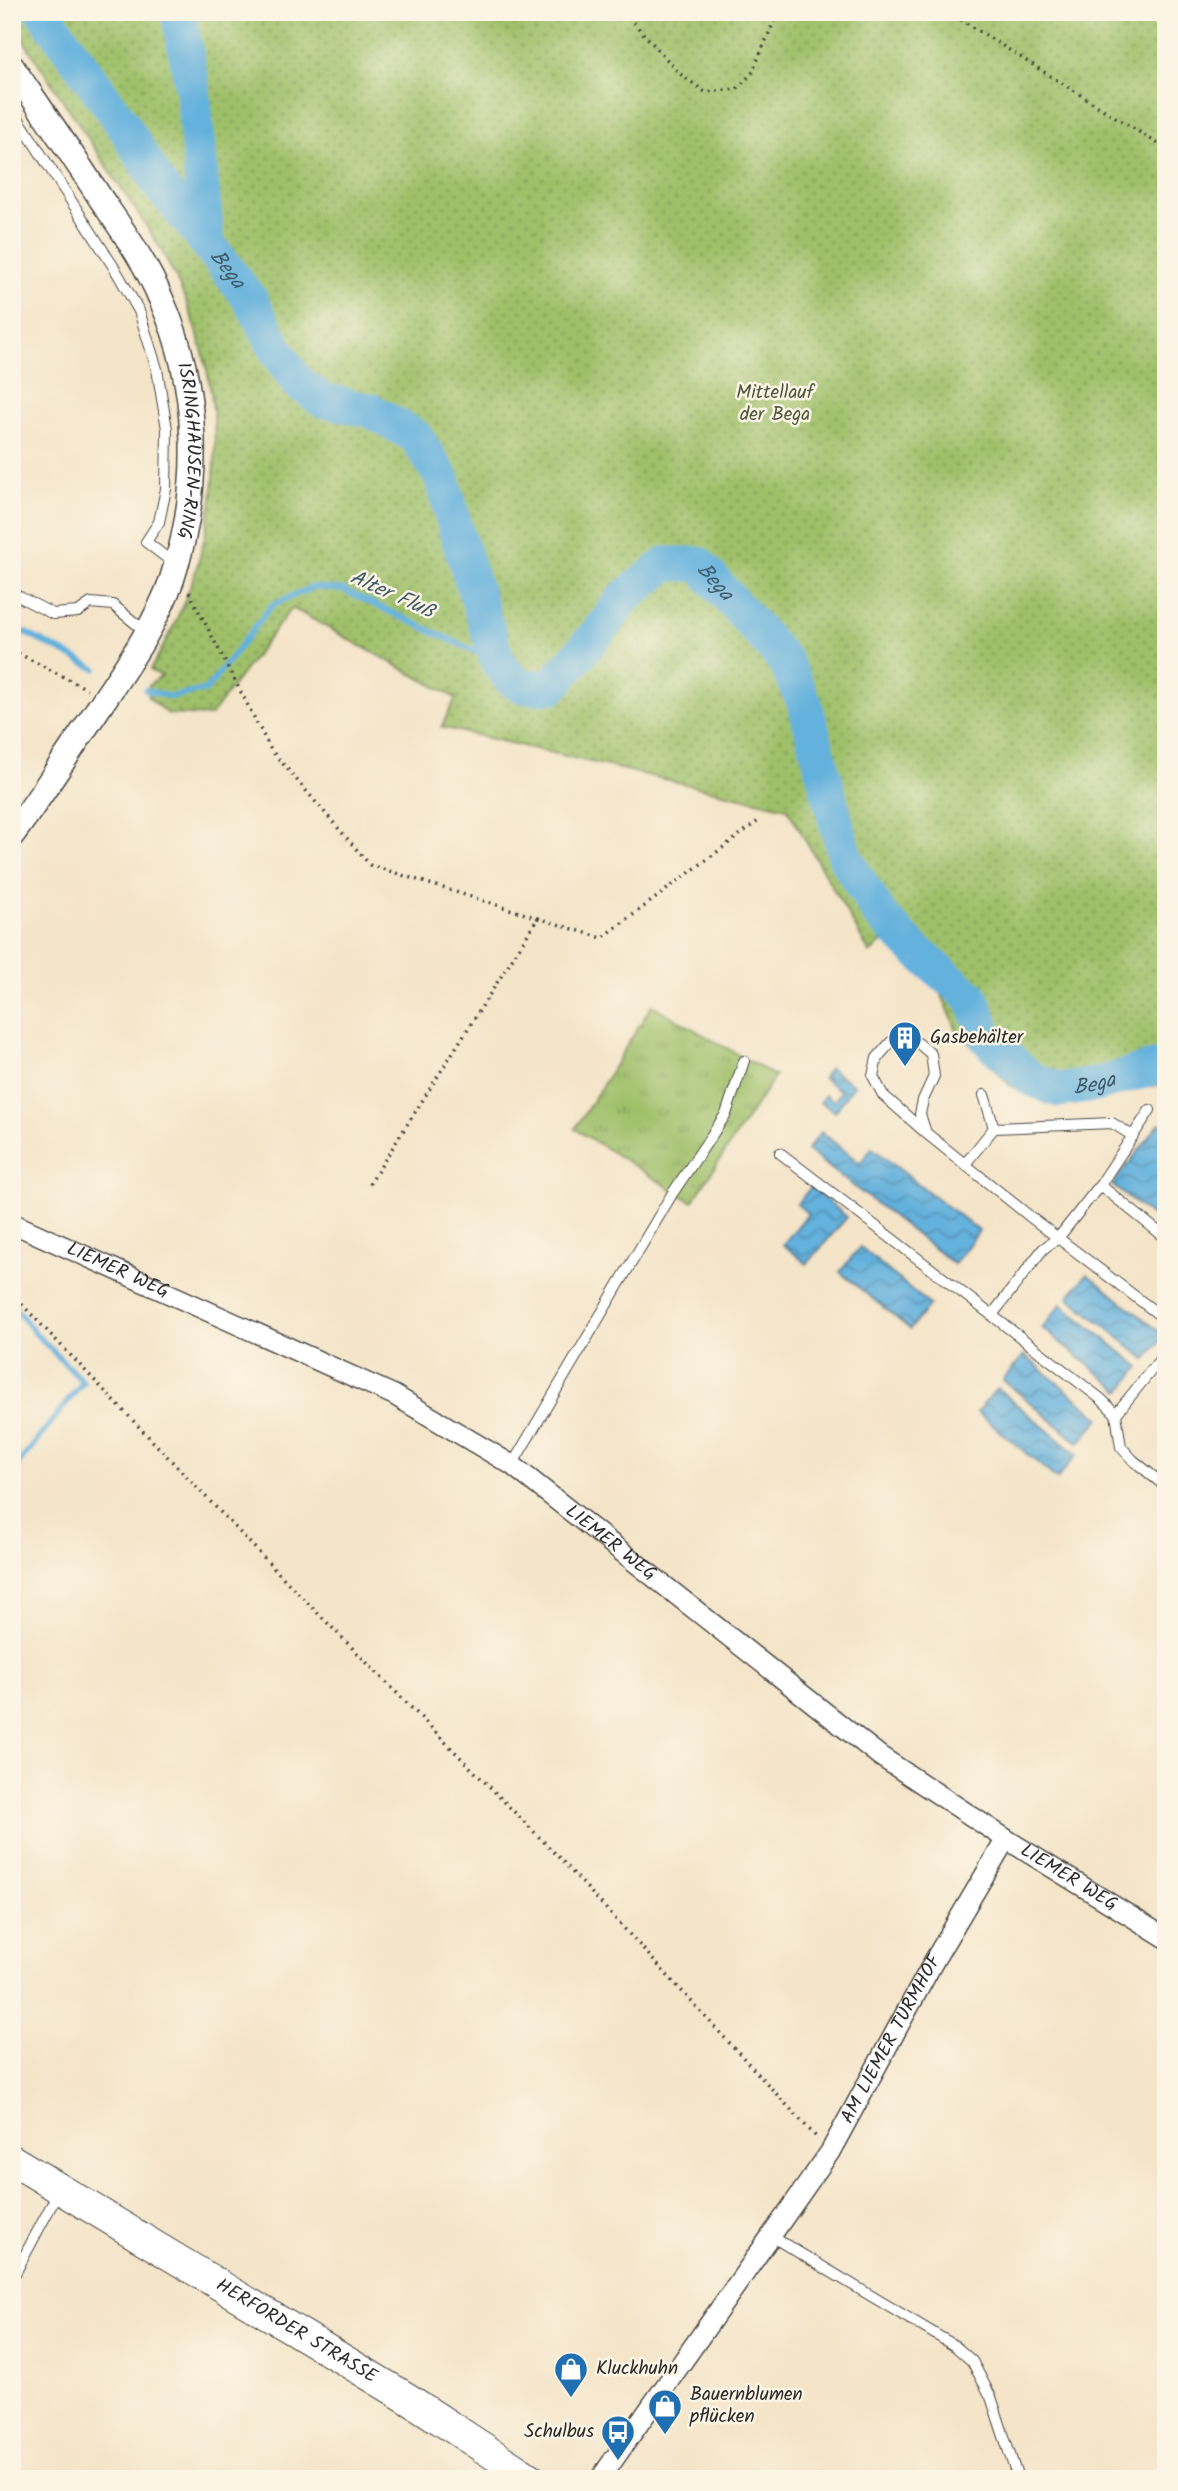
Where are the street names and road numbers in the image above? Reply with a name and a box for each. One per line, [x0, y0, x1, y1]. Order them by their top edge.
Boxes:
street label: ISRINGHAUSEN-RING [168, 359, 208, 542]
street label: LIEMER WEG [62, 1234, 174, 1307]
street label: LIEMER WEG [558, 1497, 663, 1589]
street label: LIEMER WEG [1014, 1836, 1123, 1920]
street label: AM LIEMER TURMHOF [833, 1948, 950, 2129]
street label: HERFORDER STRASSE [210, 2271, 384, 2392]

